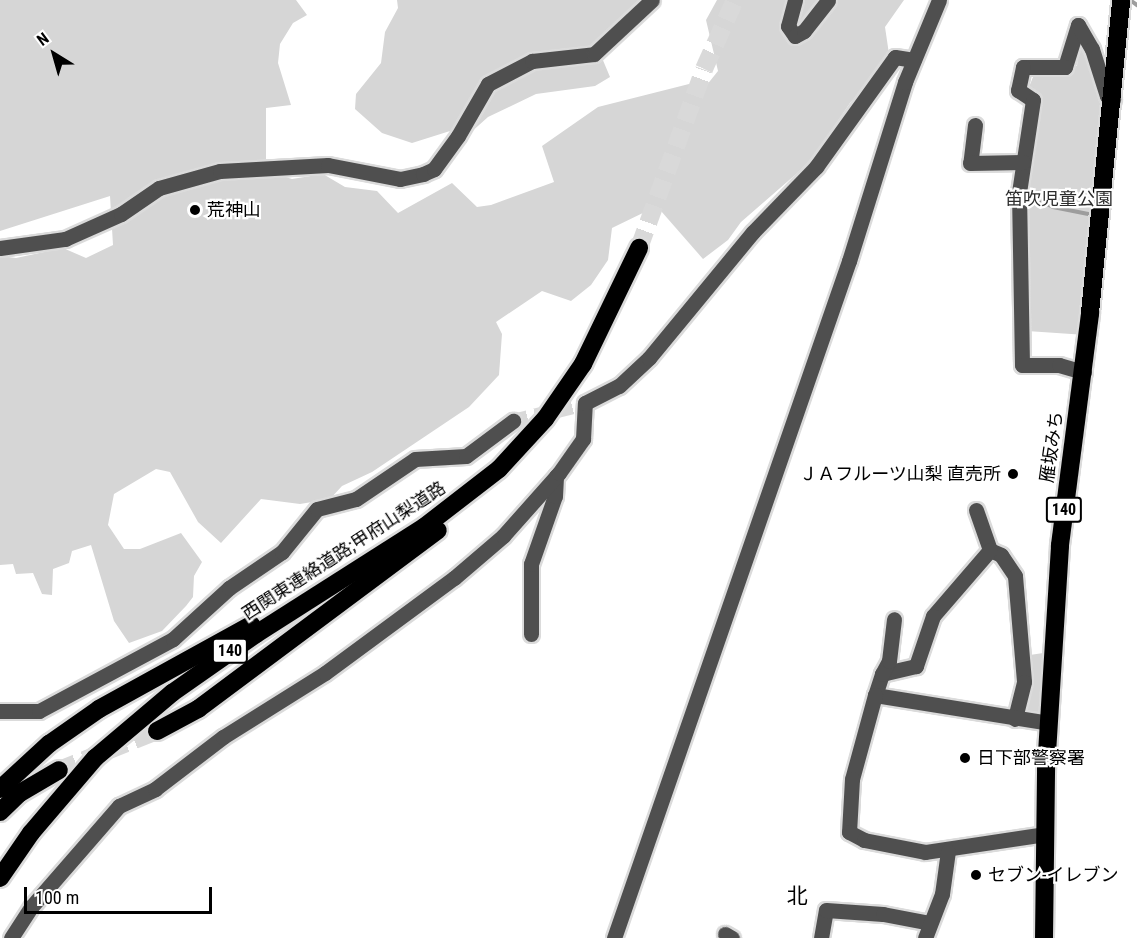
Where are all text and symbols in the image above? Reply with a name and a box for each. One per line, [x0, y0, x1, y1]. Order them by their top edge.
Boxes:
north arrow [24, 24, 84, 84]
text: N [33, 29, 52, 50]
park label: 笛吹児童公園 [1005, 188, 1113, 210]
place label: 荒神山 [207, 199, 261, 221]
marker: 荒神山 [188, 203, 202, 217]
street label: 雁坂みち [1036, 410, 1068, 484]
place label: ＪＡフルーツ山梨 直売所 [799, 463, 1001, 485]
marker: ＪＡフルーツ山梨 直売所 [1006, 467, 1020, 481]
street label: 西関東連絡道路;甲府山梨道路 [238, 477, 450, 625]
road number: 140 [1044, 497, 1084, 523]
road number: 140 [210, 638, 250, 664]
place label: 日下部警察署 [977, 747, 1085, 769]
marker: 日下部警察署 [958, 751, 972, 765]
place label: セブン-イレブン [988, 864, 1118, 886]
marker: セブン-イレブン [969, 868, 983, 882]
scale bar [27, 875, 214, 913]
district label: 北 [787, 883, 807, 909]
text: 100 m [35, 887, 79, 908]

